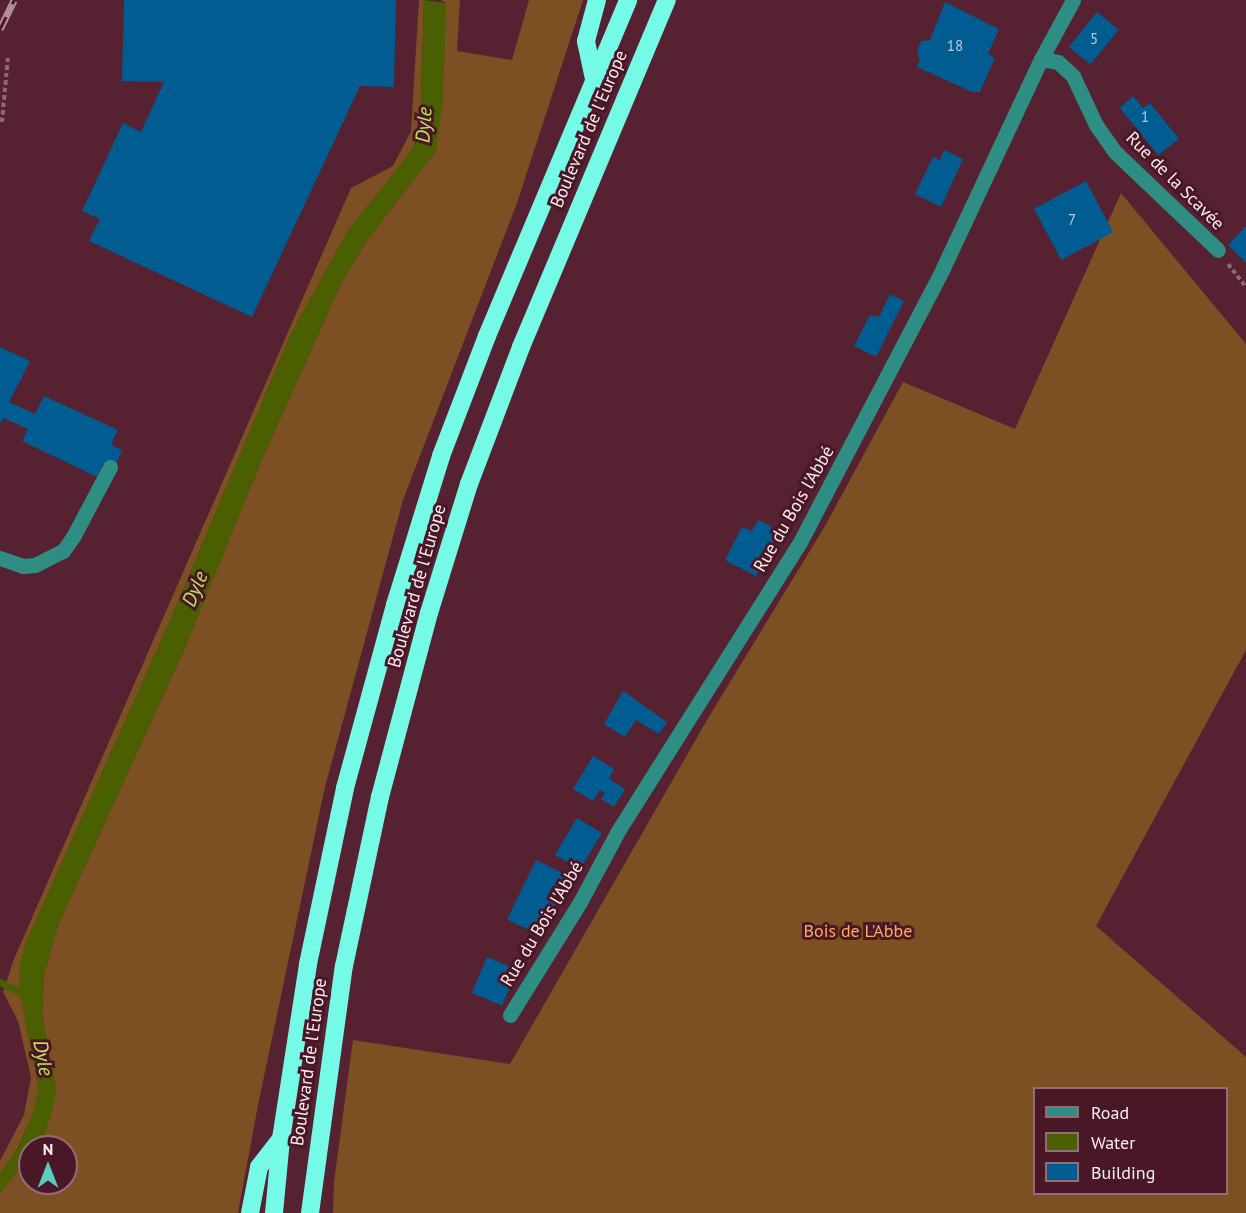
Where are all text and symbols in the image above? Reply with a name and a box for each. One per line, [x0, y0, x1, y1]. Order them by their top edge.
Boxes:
house number: 5 [1090, 30, 1098, 48]
house number: 18 [947, 37, 963, 55]
street label: Boulevard de l'Europe [546, 47, 632, 211]
water label: Dyle [411, 106, 437, 144]
house number: 1 [1141, 108, 1149, 126]
street label: Rue de la Scavée [1121, 127, 1229, 235]
house number: 7 [1068, 211, 1076, 229]
street label: Rue du Bois l'Abbé [749, 442, 839, 576]
street label: Boulevard de l'Europe [383, 502, 451, 670]
water label: Dyle [177, 568, 213, 610]
street label: Rue du Bois l'Abbé [496, 858, 588, 990]
park label: Bois de L'Abbe [804, 920, 912, 942]
street label: Boulevard de l'Europe [287, 977, 331, 1147]
water label: Dyle [28, 1038, 58, 1078]
legend [1033, 1087, 1228, 1195]
text: Road [1091, 1101, 1129, 1124]
text: Water [1091, 1131, 1135, 1154]
north arrow [18, 1135, 78, 1195]
text: N [43, 1139, 53, 1159]
text: Building [1091, 1161, 1155, 1184]

